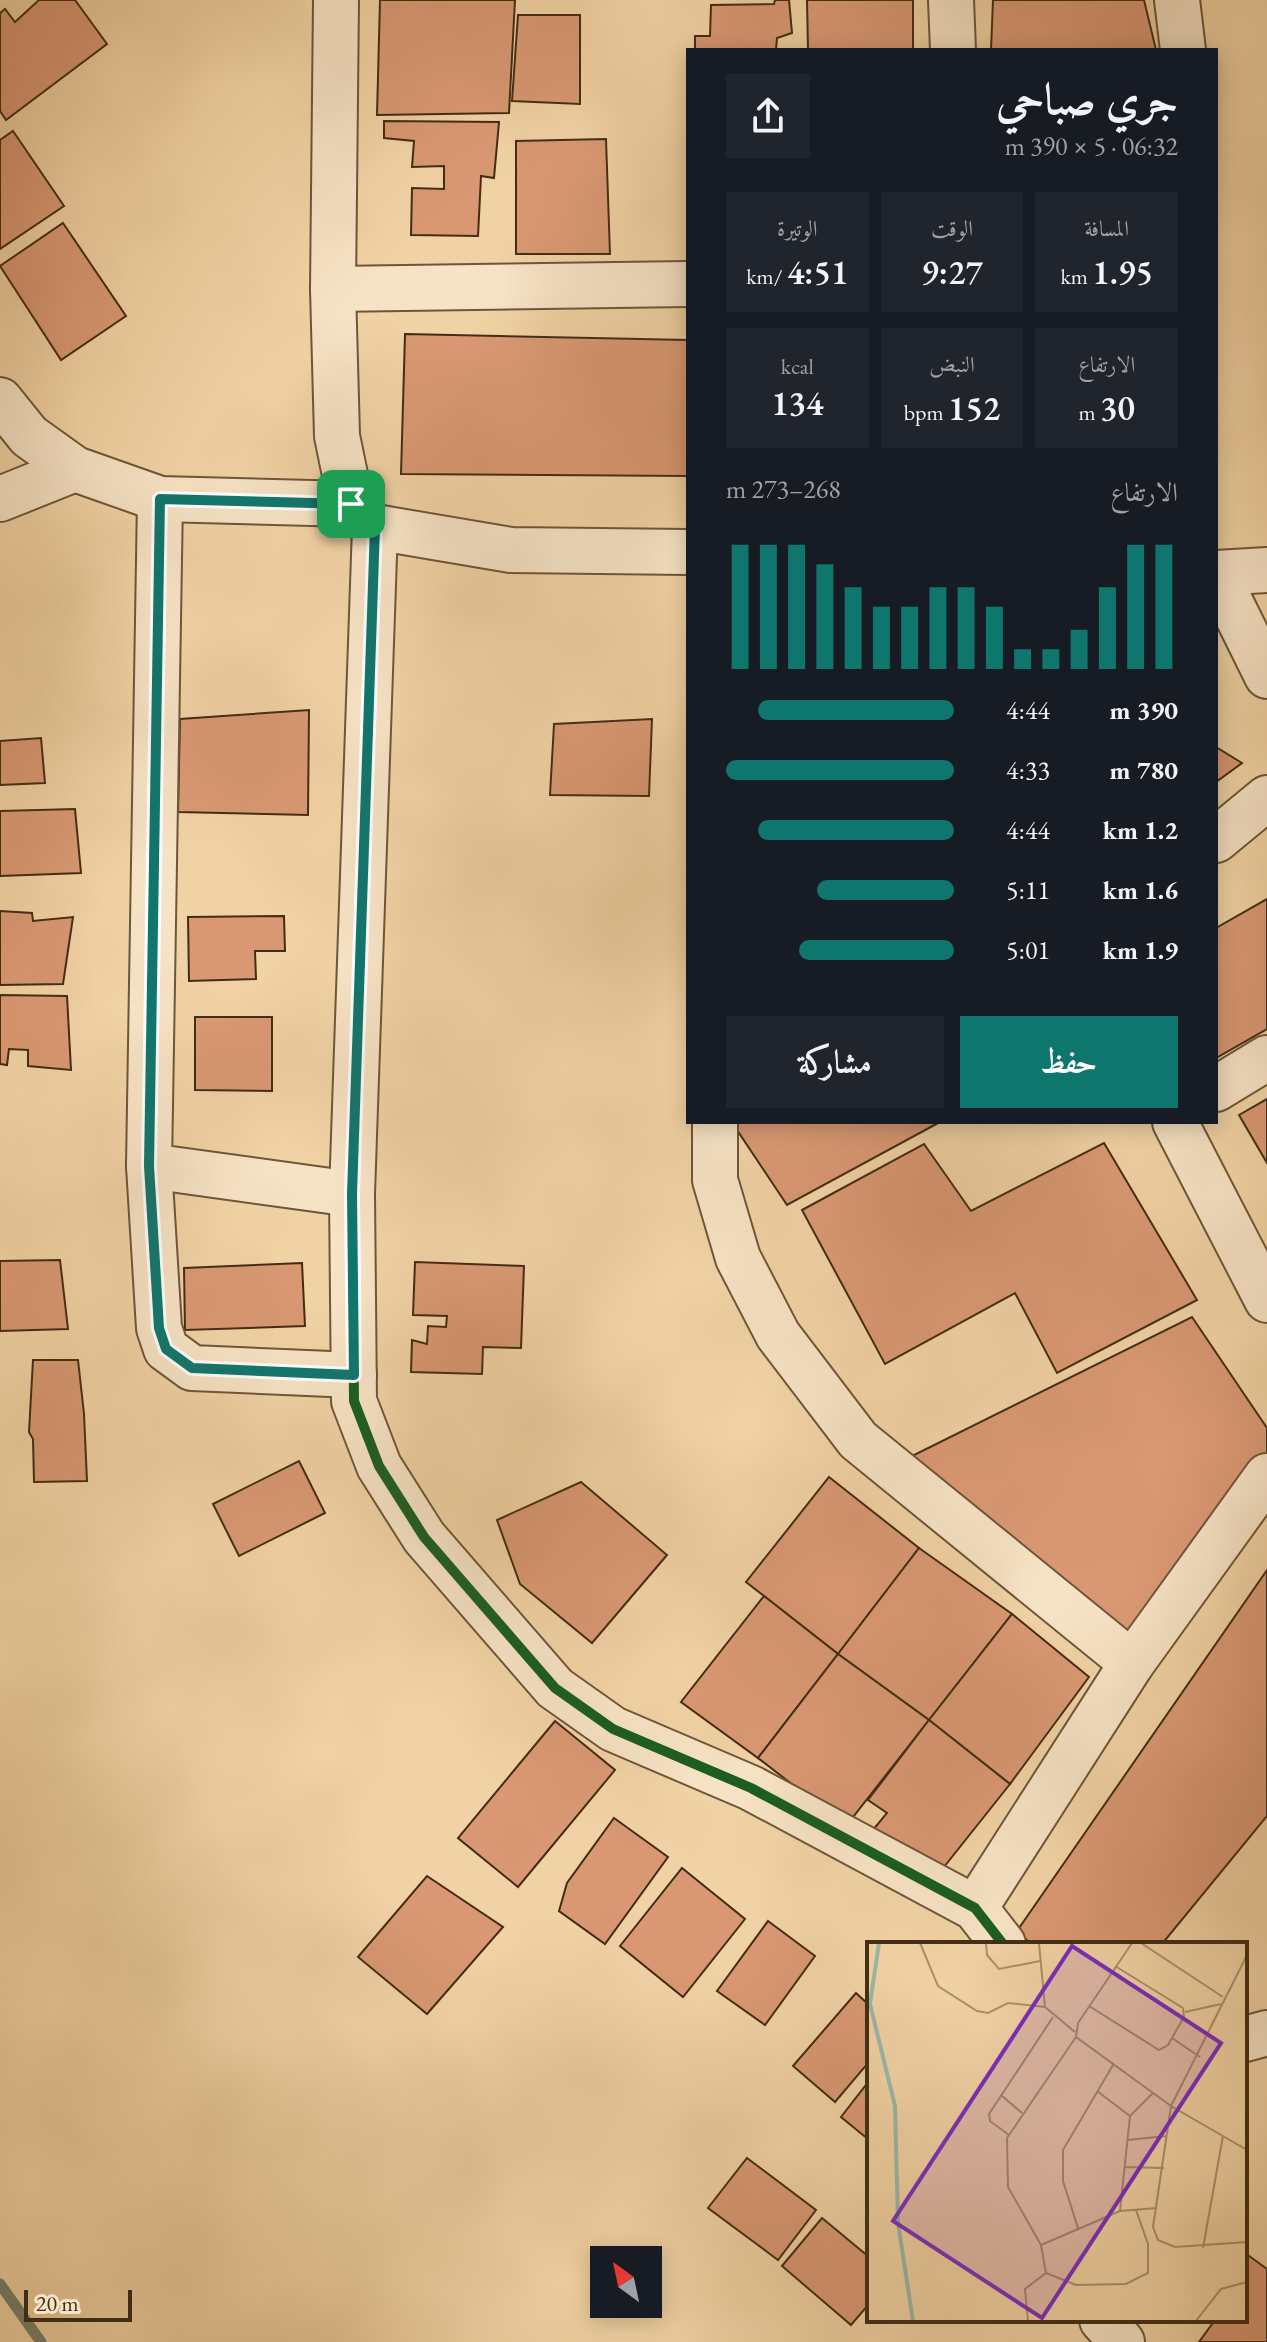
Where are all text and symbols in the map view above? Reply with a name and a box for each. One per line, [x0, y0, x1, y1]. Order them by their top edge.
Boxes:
text: جري صباحي [996, 70, 1178, 127]
button: share [726, 74, 810, 158]
text: 06:32 · 5 × 390 m [1005, 129, 1178, 163]
text: الوتيرة [777, 214, 818, 243]
text: الوقت [931, 214, 973, 243]
text: المسافة [1084, 214, 1129, 243]
text: 4:51 [787, 250, 848, 294]
text: 9:27 [921, 250, 983, 294]
text: 1.95 [1092, 250, 1153, 294]
text: /km [746, 262, 787, 291]
text: km [1060, 262, 1092, 291]
text: النبض [929, 350, 975, 379]
text: الارتفاع [1078, 350, 1135, 379]
text: kcal [781, 352, 814, 381]
text: 134 [771, 381, 824, 425]
text: 152 [948, 386, 1000, 430]
text: 30 [1100, 386, 1135, 430]
text: bpm [904, 398, 948, 427]
text: m [1078, 398, 1100, 427]
pin [317, 470, 385, 538]
text: 268–273 m [726, 472, 841, 506]
text: الارتفاع [1111, 475, 1178, 509]
icon: arrive [329, 482, 373, 526]
text: 4:44 [1006, 693, 1050, 727]
text: 390 m [1110, 693, 1178, 727]
text: 4:33 [1006, 753, 1050, 787]
text: 780 m [1110, 753, 1178, 787]
text: 4:44 [1006, 813, 1050, 847]
text: 1.2 km [1103, 813, 1178, 847]
text: 5:11 [1006, 873, 1050, 907]
text: 1.6 km [1103, 873, 1178, 907]
text: 5:01 [1006, 933, 1050, 967]
text: 1.9 km [1103, 933, 1178, 967]
button: مشاركة [726, 1016, 944, 1108]
button: حفظ [960, 1016, 1178, 1108]
inset map [867, 1942, 1247, 2322]
north arrow [590, 2246, 662, 2318]
map controls [590, 2246, 662, 2318]
scale bar [24, 2286, 132, 2322]
text: 20 m [36, 2289, 79, 2318]

